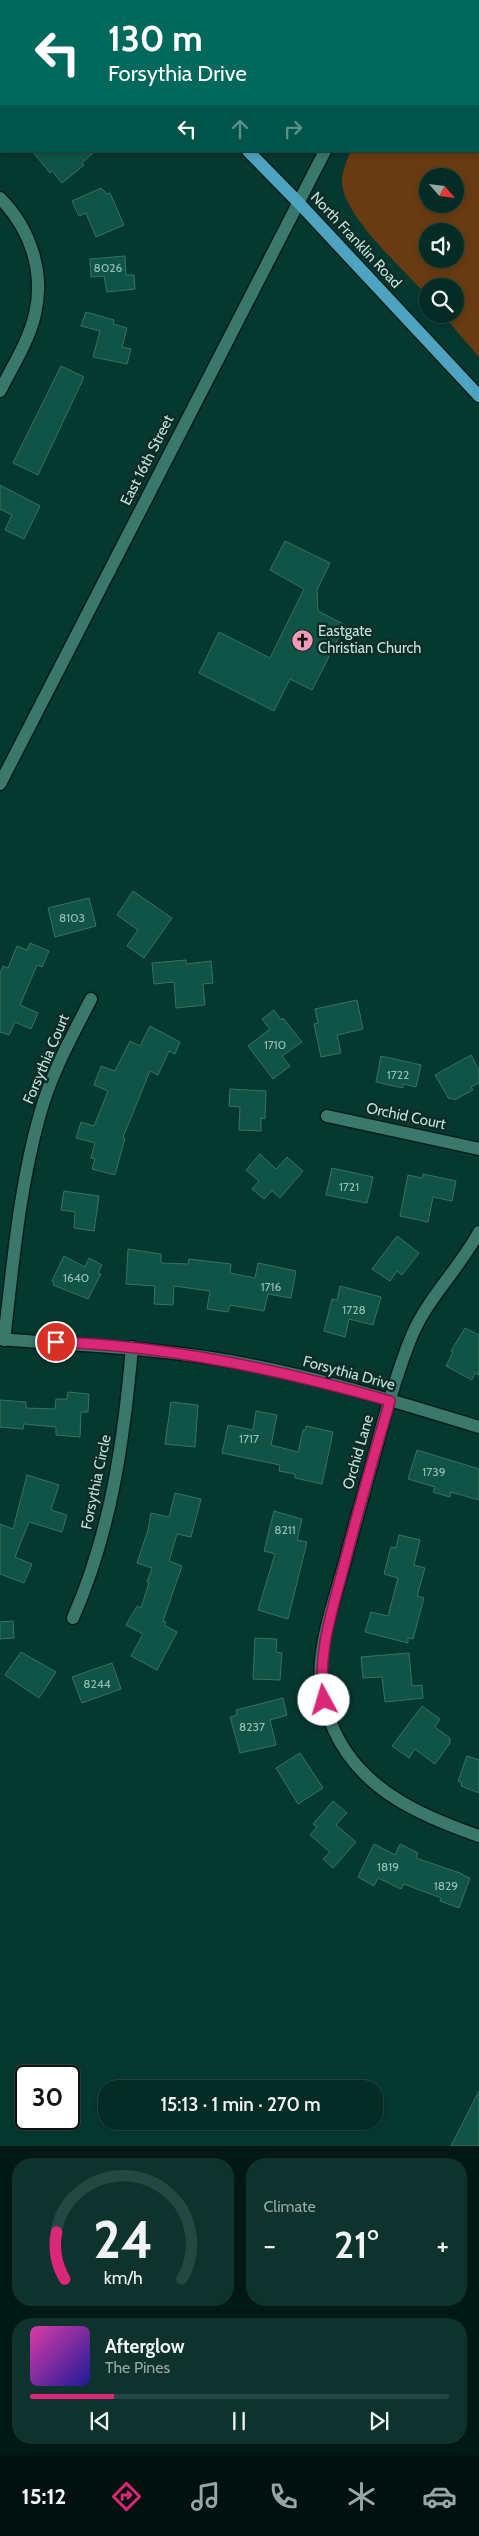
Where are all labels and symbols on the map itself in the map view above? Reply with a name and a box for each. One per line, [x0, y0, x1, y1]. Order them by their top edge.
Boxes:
north arrow [419, 168, 464, 212]
street label: North Franklin Road [307, 188, 405, 292]
house number: 8026 [94, 260, 123, 275]
street label: East 16th Street [117, 412, 177, 508]
place label: Eastgate Christian Church [318, 622, 421, 657]
church icon: Eastgate Christian Church [290, 628, 314, 652]
house number: 8103 [59, 910, 85, 925]
street label: Forsythia Court [19, 1011, 73, 1107]
house number: 1710 [264, 1037, 286, 1052]
house number: 1722 [387, 1067, 409, 1082]
street label: Orchid Court [365, 1099, 447, 1133]
house number: 1721 [339, 1179, 359, 1194]
house number: 1640 [63, 1270, 89, 1285]
house number: 1716 [261, 1279, 282, 1294]
house number: 1728 [342, 1302, 366, 1317]
pin [35, 1321, 77, 1363]
street label: Forsythia Drive [301, 1352, 397, 1394]
street label: Orchid Lane [339, 1412, 377, 1491]
house number: 1717 [239, 1431, 259, 1446]
street label: Forsythia Circle [77, 1433, 115, 1531]
house number: 1739 [422, 1464, 446, 1479]
house number: 8211 [274, 1522, 296, 1537]
position arrow [297, 1673, 349, 1725]
house number: 8244 [83, 1676, 111, 1691]
house number: 8237 [239, 1719, 265, 1734]
house number: 1819 [377, 1859, 399, 1874]
house number: 1829 [434, 1878, 458, 1893]
speed limit sign: 30 [15, 2065, 80, 2130]

